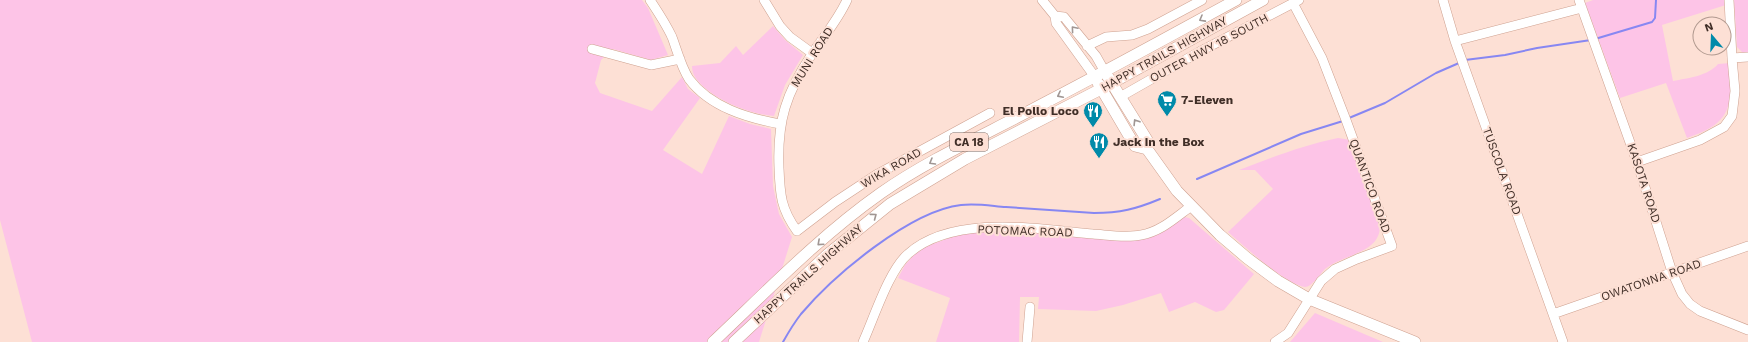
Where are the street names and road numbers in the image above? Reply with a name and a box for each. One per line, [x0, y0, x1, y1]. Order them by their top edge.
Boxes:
street label: OUTER HWY 18 SOUTH [1147, 11, 1271, 85]
street label: HAPPY TRAILS HIGHWAY [1099, 13, 1230, 95]
street label: MUNI ROAD [788, 24, 836, 90]
street label: TUSCOLA ROAD [1480, 125, 1524, 217]
road number: CA 18 [950, 133, 988, 151]
street label: QUANTICO ROAD [1346, 137, 1394, 235]
street label: KASOTA ROAD [1625, 141, 1663, 225]
street label: WIKA ROAD [858, 145, 924, 191]
street label: HAPPY TRAILS HIGHWAY [751, 221, 866, 327]
street label: POTOMAC ROAD [977, 222, 1073, 240]
street label: OWATONNA ROAD [1599, 256, 1703, 304]

